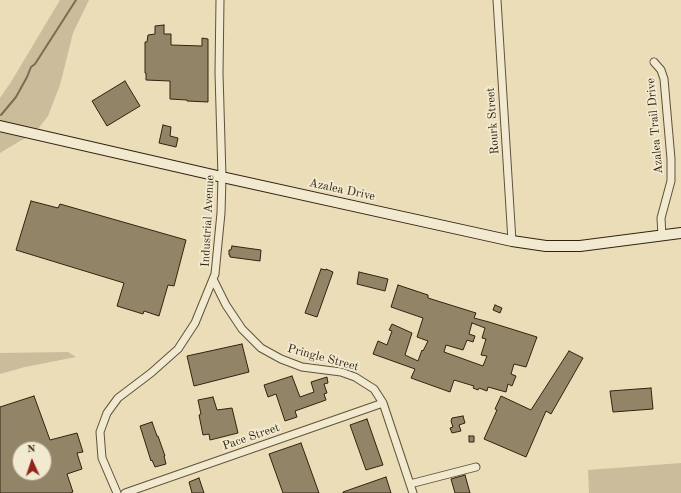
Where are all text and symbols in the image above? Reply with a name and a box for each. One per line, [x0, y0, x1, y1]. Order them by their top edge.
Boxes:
street label: Azalea Trail Drive [644, 77, 666, 175]
street label: Rourk Street [483, 87, 503, 155]
street label: Industrial Avenue [198, 175, 218, 267]
street label: Azalea Drive [308, 176, 376, 204]
street label: Pringle Street [286, 342, 360, 374]
street label: Pace Street [221, 421, 281, 453]
north arrow [12, 441, 52, 481]
text: N [27, 444, 36, 455]

